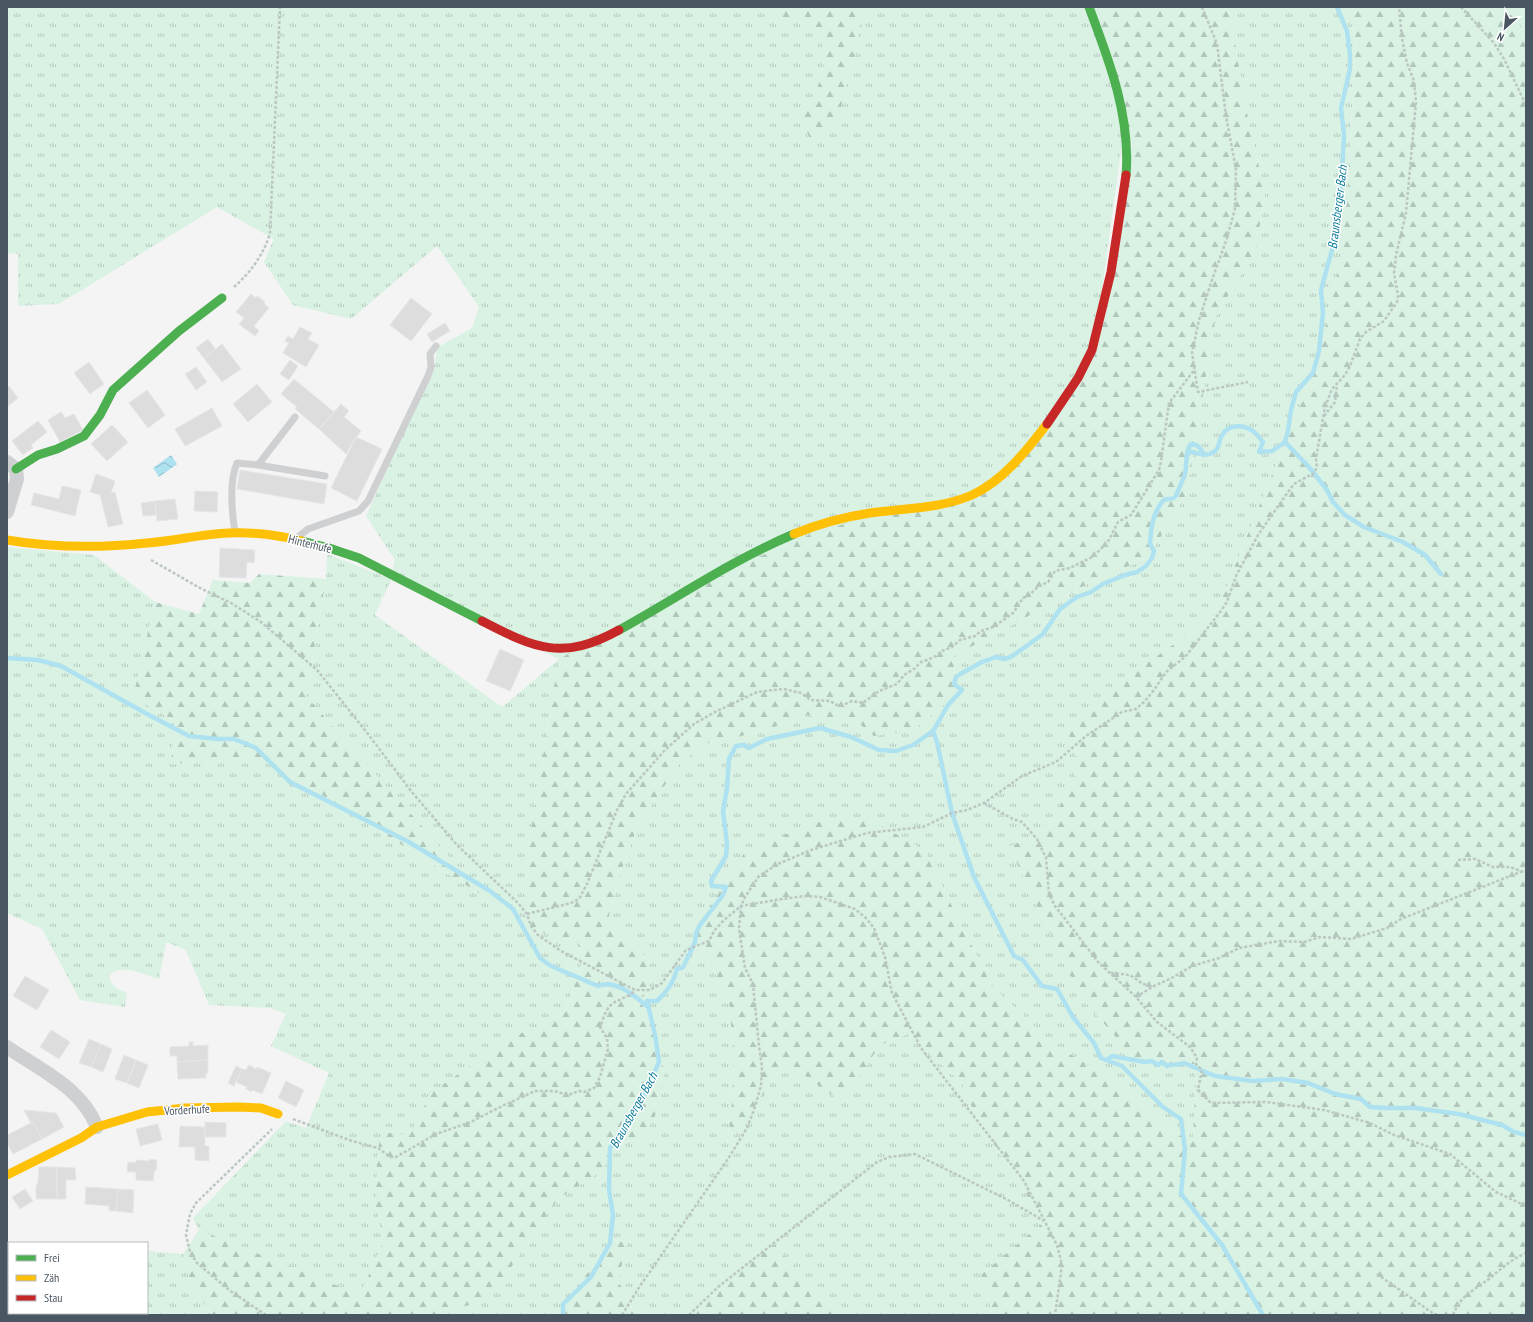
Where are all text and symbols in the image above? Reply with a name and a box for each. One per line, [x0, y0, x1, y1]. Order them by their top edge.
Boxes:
north arrow [1485, 8, 1525, 48]
text: N [1495, 29, 1506, 44]
water label: Braunsberger Bach [1324, 163, 1351, 250]
street label: Hinterhufe [287, 531, 333, 556]
water label: Braunsberger Bach [606, 1068, 662, 1151]
street label: Vorderhufe [163, 1101, 210, 1118]
legend [8, 1242, 148, 1314]
text: Frei [44, 1250, 60, 1265]
text: Zäh [44, 1270, 59, 1285]
text: Stau [44, 1290, 62, 1305]

